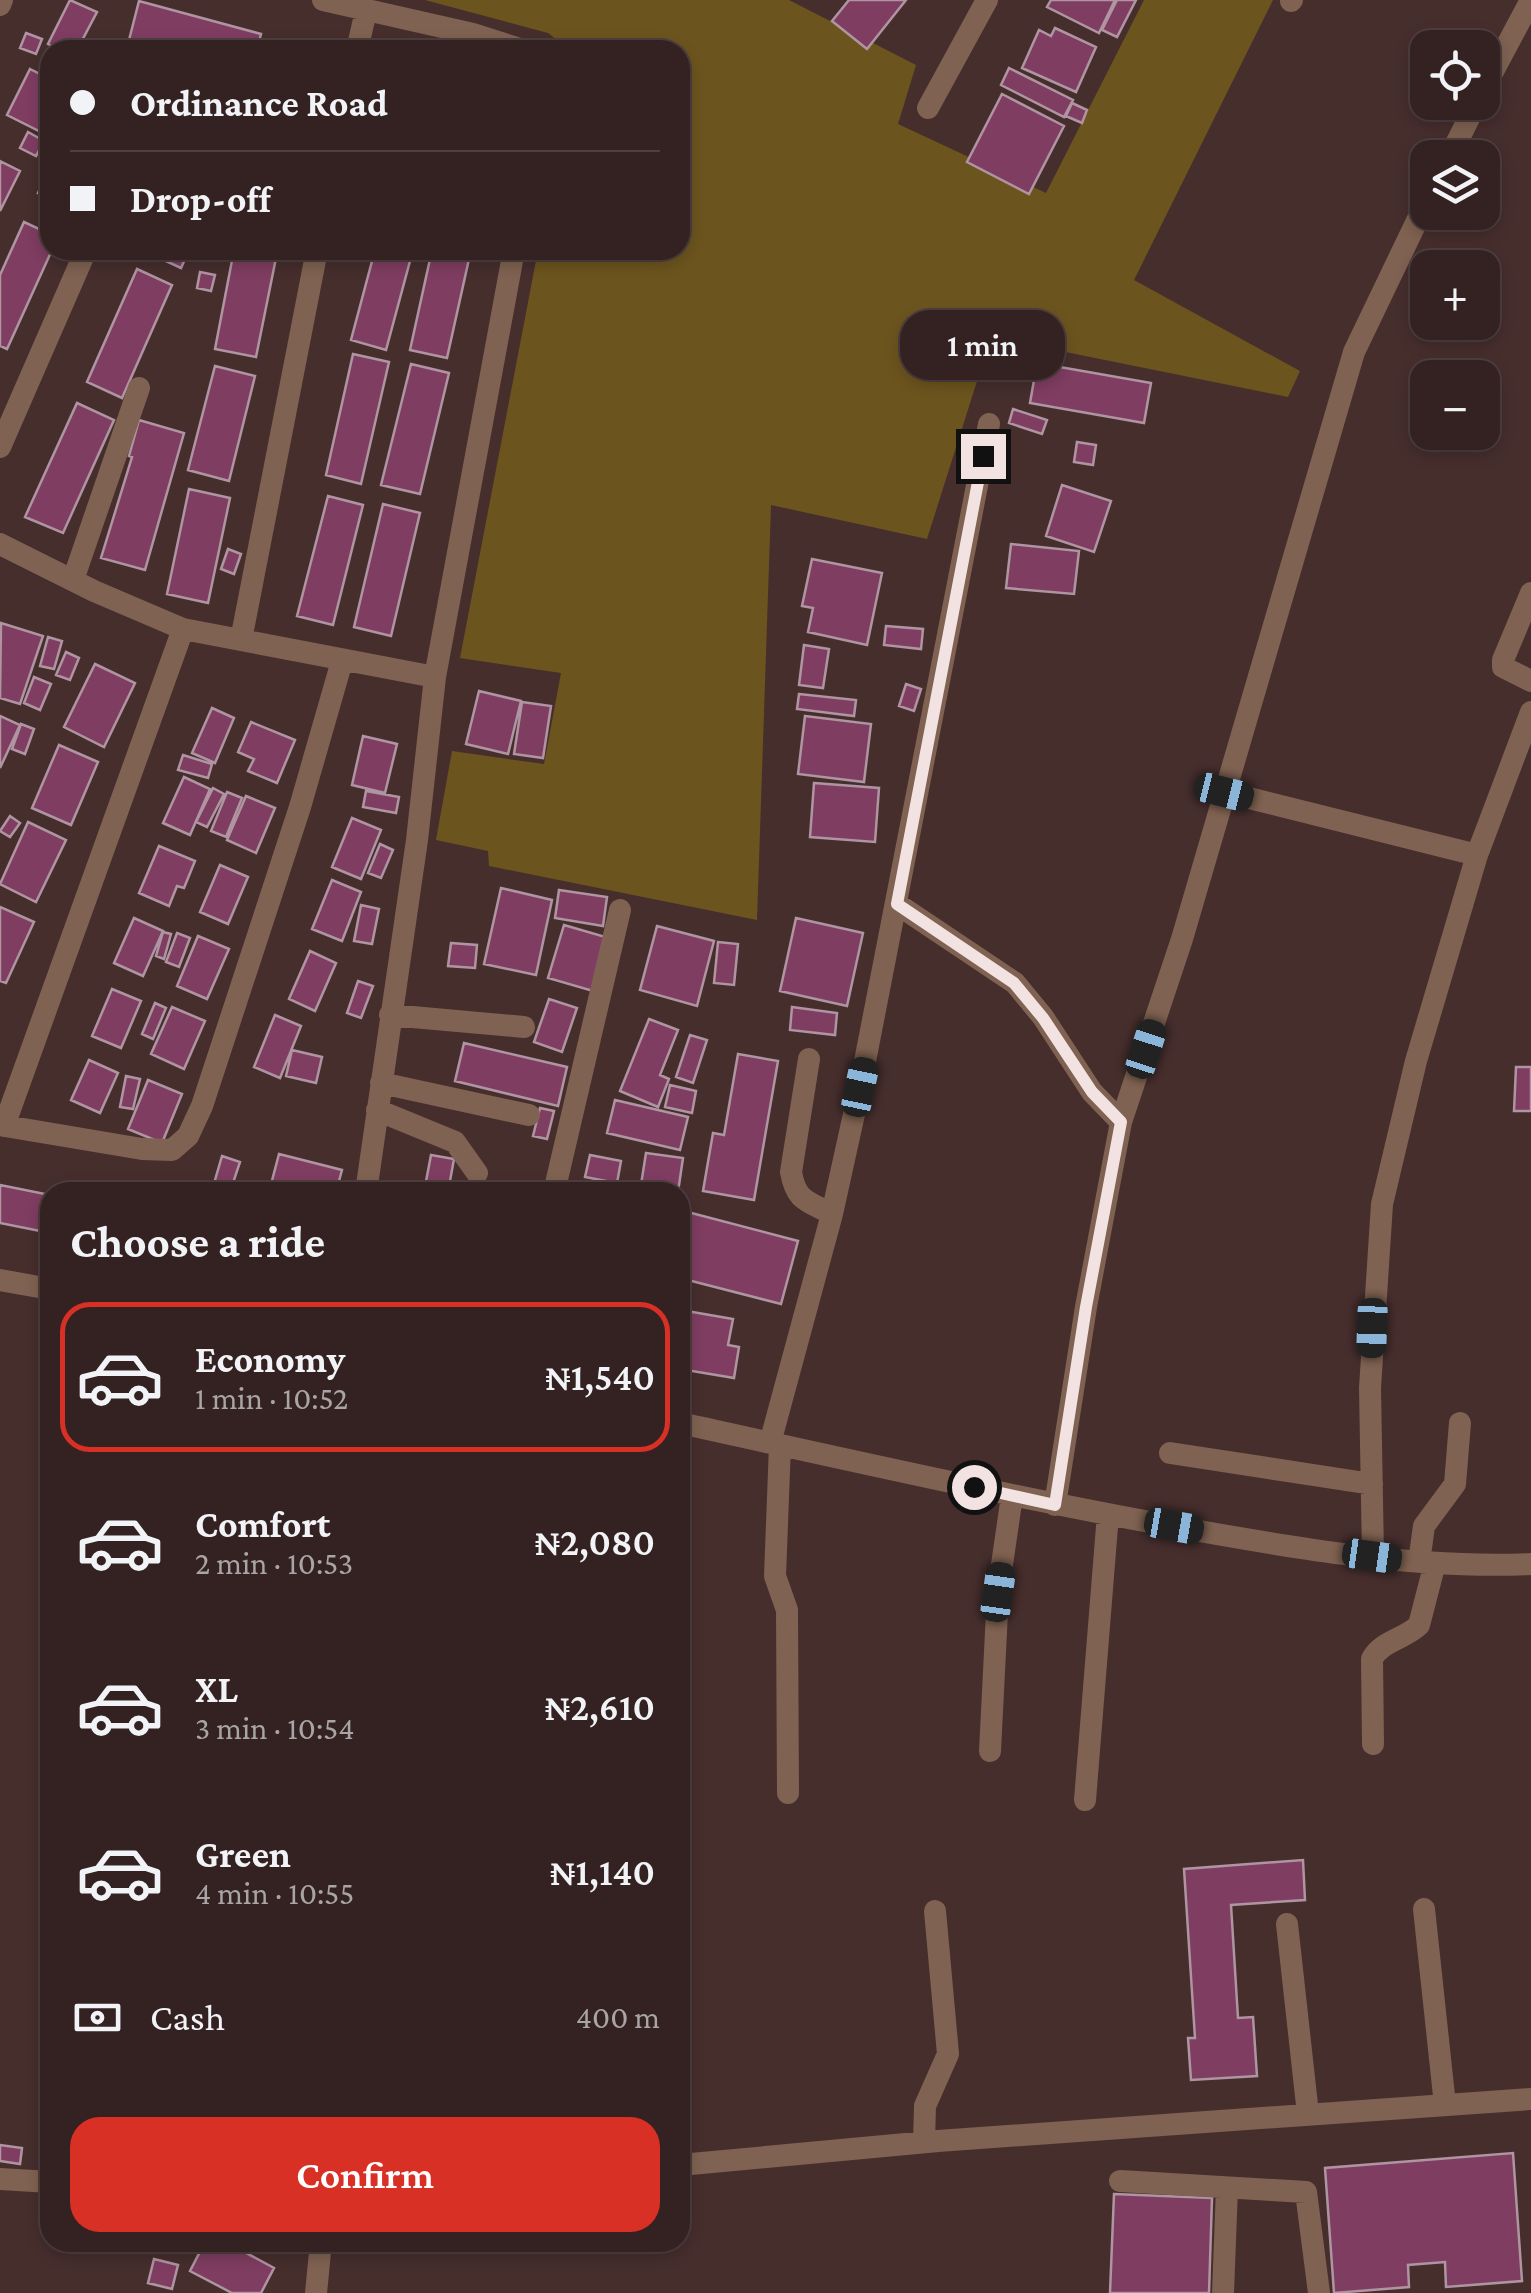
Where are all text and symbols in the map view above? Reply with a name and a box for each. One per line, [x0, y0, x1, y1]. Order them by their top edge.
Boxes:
map controls [1410, 30, 1500, 450]
button: locate [1410, 30, 1500, 120]
text: Ordinance Road [130, 82, 388, 124]
button: layers [1410, 140, 1500, 230]
text: Drop-off [130, 178, 271, 220]
button: + [1410, 250, 1500, 340]
callout: 1 min [900, 311, 1066, 381]
text: 1 min [947, 327, 1018, 363]
button: − [1410, 360, 1500, 450]
route end [961, 434, 1006, 479]
car [1191, 770, 1257, 814]
car [1122, 1016, 1170, 1082]
car [839, 1055, 881, 1119]
text: Choose a ride [70, 1217, 325, 1267]
car [1356, 1297, 1388, 1359]
icon: car [75, 1332, 165, 1422]
text: Economy [195, 1338, 345, 1380]
text: ₦1,540 [545, 1356, 655, 1398]
text: 1 min · 10:52 [195, 1380, 348, 1416]
route start [952, 1465, 997, 1510]
icon: car [75, 1497, 165, 1587]
text: Comfort [195, 1503, 331, 1545]
car [1142, 1506, 1206, 1546]
text: ₦2,080 [535, 1521, 655, 1563]
car [1340, 1537, 1404, 1575]
text: 2 min · 10:53 [195, 1545, 353, 1581]
car [979, 1560, 1017, 1624]
icon: car [75, 1662, 165, 1752]
text: XL [195, 1668, 238, 1710]
text: ₦2,610 [545, 1686, 655, 1728]
text: 3 min · 10:54 [195, 1710, 355, 1746]
icon: car [75, 1827, 165, 1917]
text: Green [195, 1833, 291, 1875]
text: ₦1,140 [550, 1851, 655, 1893]
text: 4 min · 10:55 [195, 1875, 354, 1911]
icon: cash [70, 1990, 125, 2045]
text: Cash [150, 1996, 225, 2038]
text: 400 m [576, 1999, 660, 2035]
button: Confirm [70, 2117, 660, 2232]

